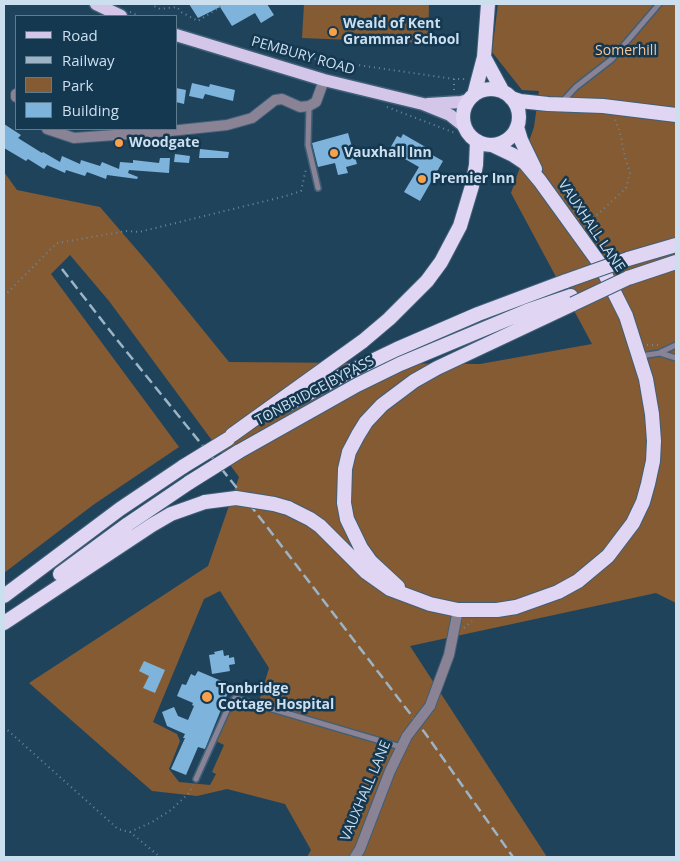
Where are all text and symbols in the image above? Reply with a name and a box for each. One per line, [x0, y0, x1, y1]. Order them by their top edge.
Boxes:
legend [15, 15, 178, 130]
place label: Weald of Kent Grammar School [343, 16, 460, 48]
text: Road [62, 25, 98, 45]
marker: Weald of Kent Grammar School [327, 26, 339, 38]
street label: PEMBURY ROAD [249, 33, 357, 79]
park label: Somerhill [595, 43, 657, 59]
text: Railway [62, 50, 115, 70]
text: Park [62, 75, 93, 95]
text: Building [62, 100, 119, 120]
place label: Woodgate [129, 135, 199, 151]
marker: Woodgate [113, 137, 125, 149]
place label: Vauxhall Inn [344, 145, 432, 161]
marker: Vauxhall Inn [328, 147, 340, 159]
place label: Premier Inn [432, 171, 515, 187]
marker: Premier Inn [416, 173, 428, 185]
street label: VAUXHALL LANE [554, 177, 628, 275]
street label: TONBRIDGE BYPASS [253, 353, 377, 429]
place label: Tonbridge Cottage Hospital [218, 681, 334, 714]
marker: Tonbridge Cottage Hospital [200, 690, 214, 704]
street label: VAUXHALL LANE [337, 738, 395, 844]

